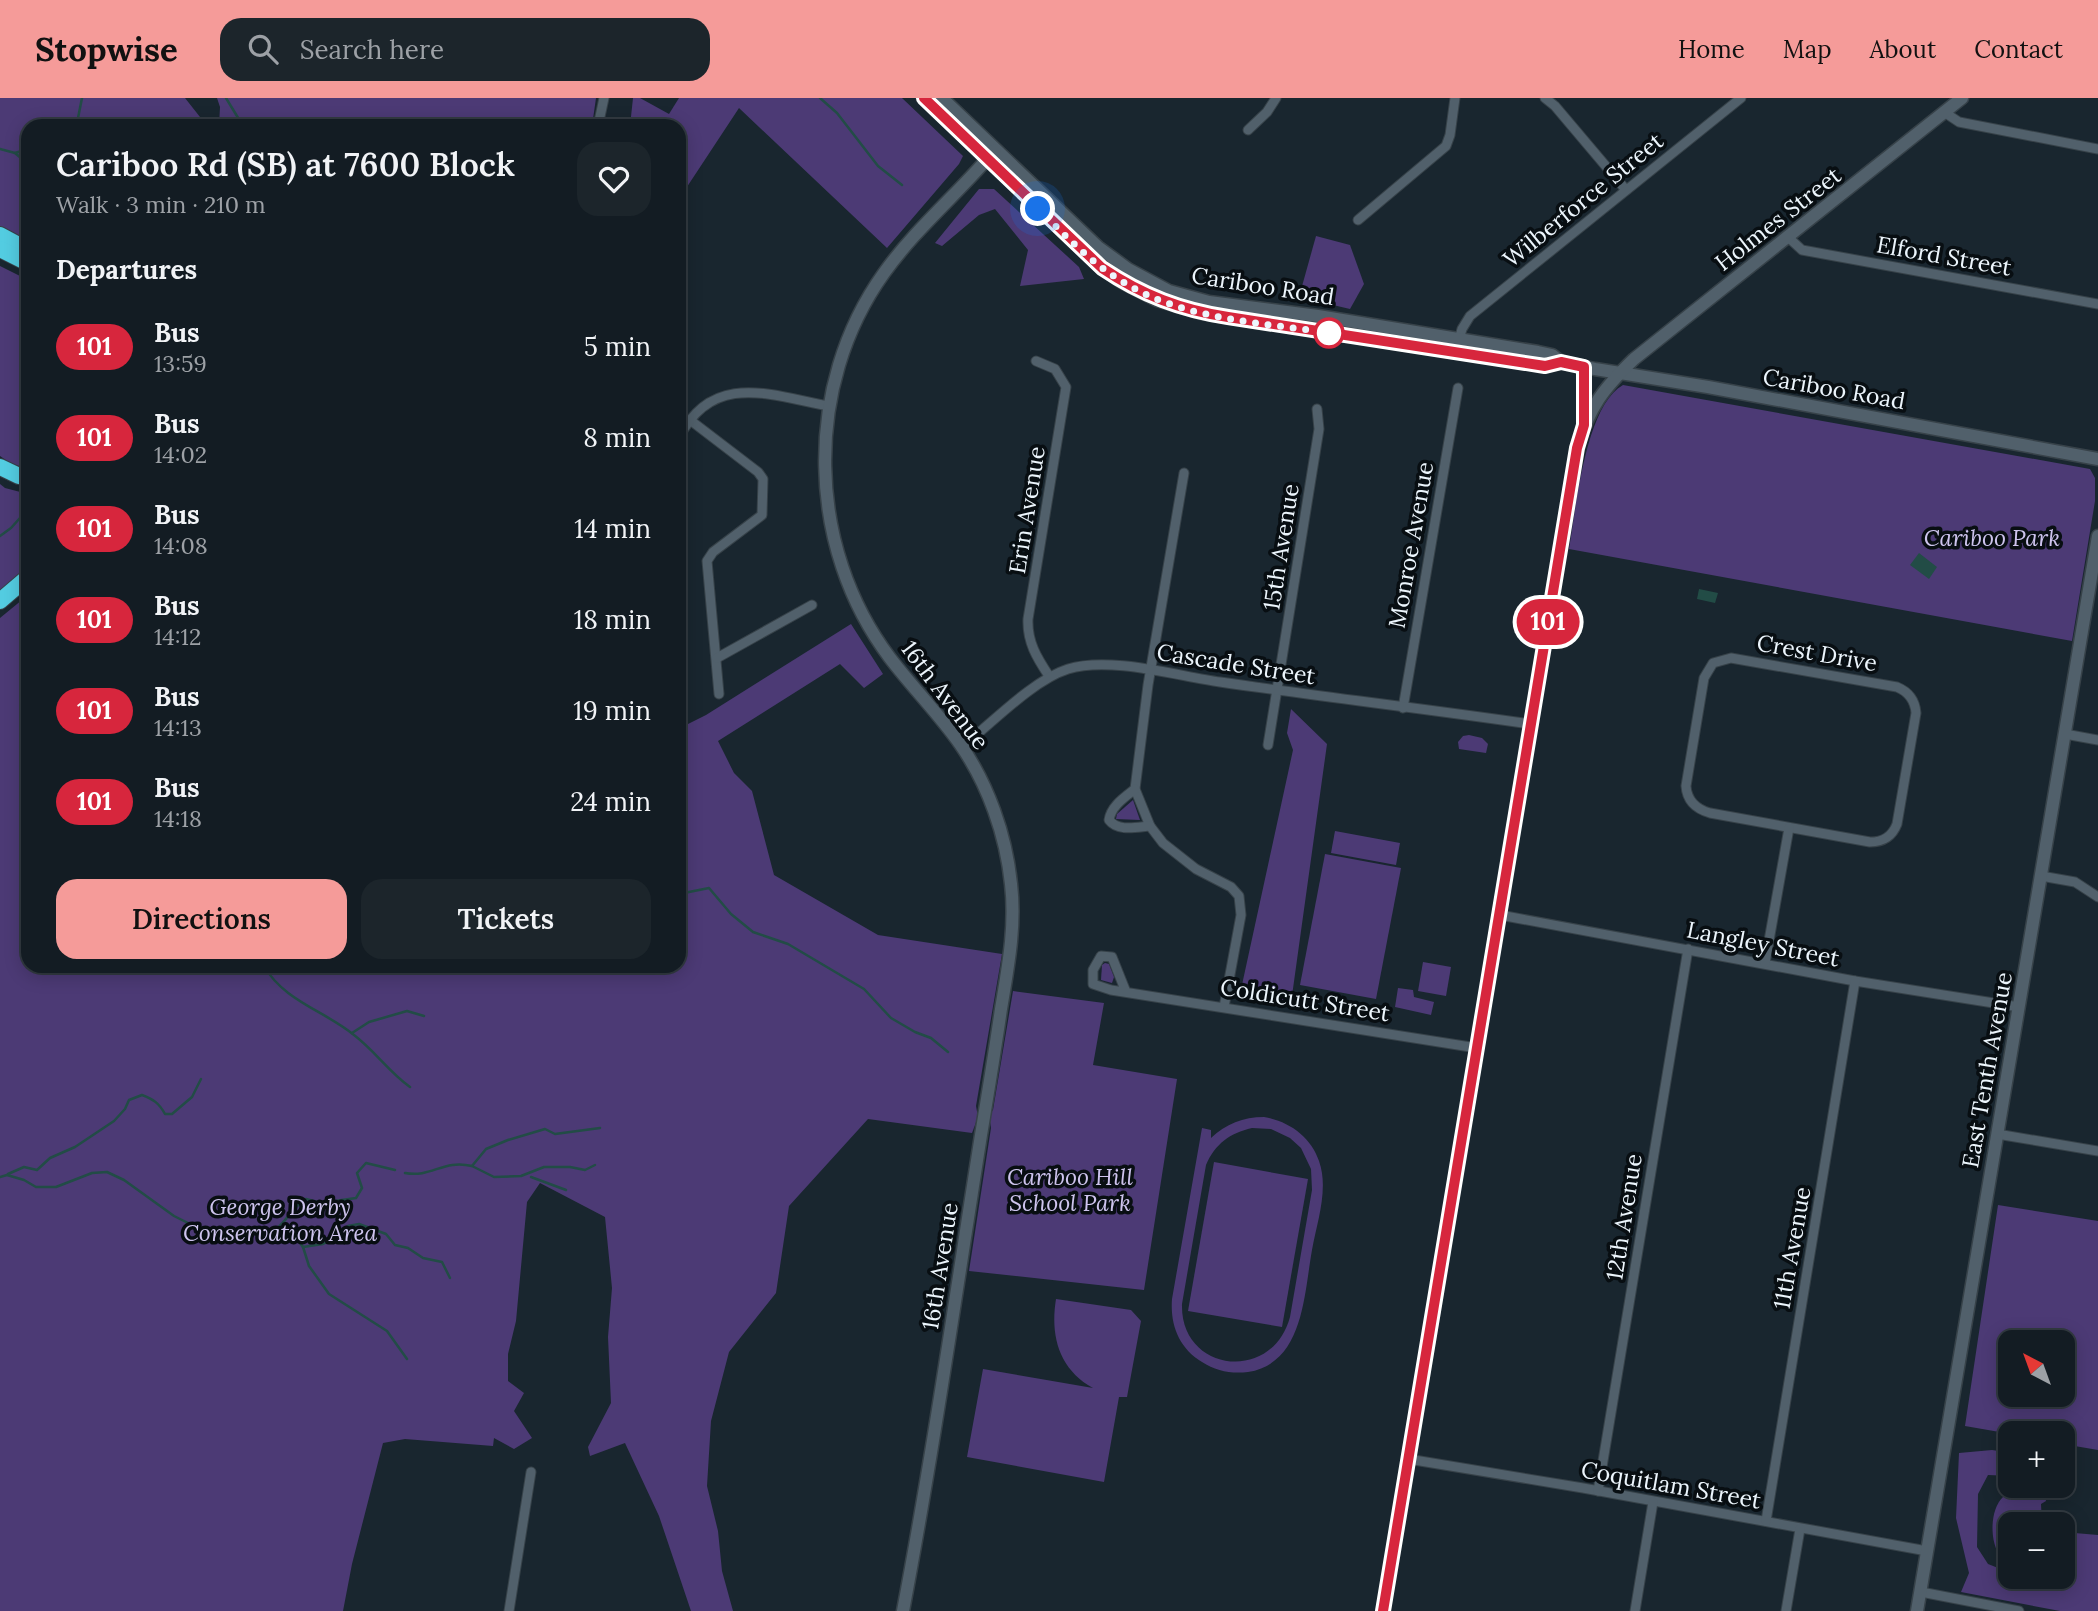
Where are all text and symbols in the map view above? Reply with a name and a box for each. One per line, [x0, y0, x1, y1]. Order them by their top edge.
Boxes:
search box [220, 18, 710, 81]
text: Stopwise [35, 28, 178, 70]
icon: search [244, 30, 282, 68]
text: Search here [300, 33, 444, 66]
text: Home [1678, 34, 1745, 65]
text: Map [1783, 34, 1832, 65]
text: About [1870, 34, 1936, 65]
text: Contact [1974, 34, 2063, 65]
street label: Wilberforce Street [1497, 126, 1669, 273]
button: heart [577, 142, 651, 216]
text: Cariboo Rd (SB) at 7600 Block [56, 143, 515, 185]
street label: Holmes Street [1709, 160, 1847, 277]
text: Walk · 3 min · 210 m [56, 190, 266, 219]
your location [1020, 191, 1055, 226]
street label: Elford Street [1874, 229, 2014, 282]
text: Departures [56, 253, 197, 286]
street label: Cariboo Road [1190, 260, 1337, 311]
text: Bus [154, 316, 200, 349]
unlabelled marker [1314, 318, 1344, 348]
text: 5 min [584, 330, 651, 363]
text: 101 [77, 331, 112, 362]
text: 13:59 [154, 349, 207, 378]
street label: Cariboo Road [1761, 362, 1908, 415]
text: Bus [154, 407, 200, 440]
text: 8 min [583, 421, 651, 454]
text: 101 [77, 422, 112, 453]
text: 14:02 [154, 440, 207, 469]
street label: Erin Avenue [1002, 444, 1051, 576]
street label: Monroe Avenue [1382, 460, 1439, 630]
street label: 15th Avenue [1256, 482, 1305, 612]
text: Bus [154, 498, 200, 531]
text: 14 min [574, 512, 651, 545]
text: 101 [77, 513, 112, 544]
park label: Cariboo Park [1924, 523, 2060, 552]
text: 14:08 [154, 531, 208, 560]
text: Bus [154, 589, 200, 622]
line badge: 101 [1508, 599, 1588, 645]
text: 18 min [574, 603, 651, 636]
text: 101 [77, 604, 112, 635]
text: 101 [1531, 606, 1565, 637]
text: 14:12 [154, 622, 201, 651]
street label: Crest Drive [1755, 628, 1879, 677]
street label: 16th Avenue [895, 635, 996, 755]
street label: Cascade Street [1155, 637, 1318, 690]
text: Bus [154, 680, 200, 713]
text: 19 min [573, 694, 651, 727]
text: 101 [77, 695, 112, 726]
text: 14:13 [154, 713, 202, 742]
text: Bus [154, 771, 200, 804]
text: 24 min [570, 785, 651, 818]
text: 101 [77, 786, 112, 817]
text: 14:18 [154, 804, 202, 833]
button: Directions [56, 879, 347, 959]
button: Tickets [361, 879, 651, 959]
street label: Langley Street [1684, 914, 1842, 973]
street label: East Tenth Avenue [1955, 970, 2018, 1170]
street label: Coldicutt Street [1218, 972, 1392, 1027]
street label: 12th Avenue [1599, 1152, 1648, 1282]
park label: Cariboo Hill School Park [1007, 1162, 1134, 1217]
street label: 11th Avenue [1767, 1185, 1817, 1311]
park label: George Derby Conservation Area [183, 1192, 377, 1247]
street label: 16th Avenue [915, 1200, 964, 1332]
north arrow [1998, 1330, 2076, 1407]
map controls [1998, 1330, 2075, 1589]
button: + [1998, 1421, 2075, 1498]
street label: Coquitlam Street [1579, 1454, 1763, 1515]
button: − [1998, 1512, 2075, 1589]

